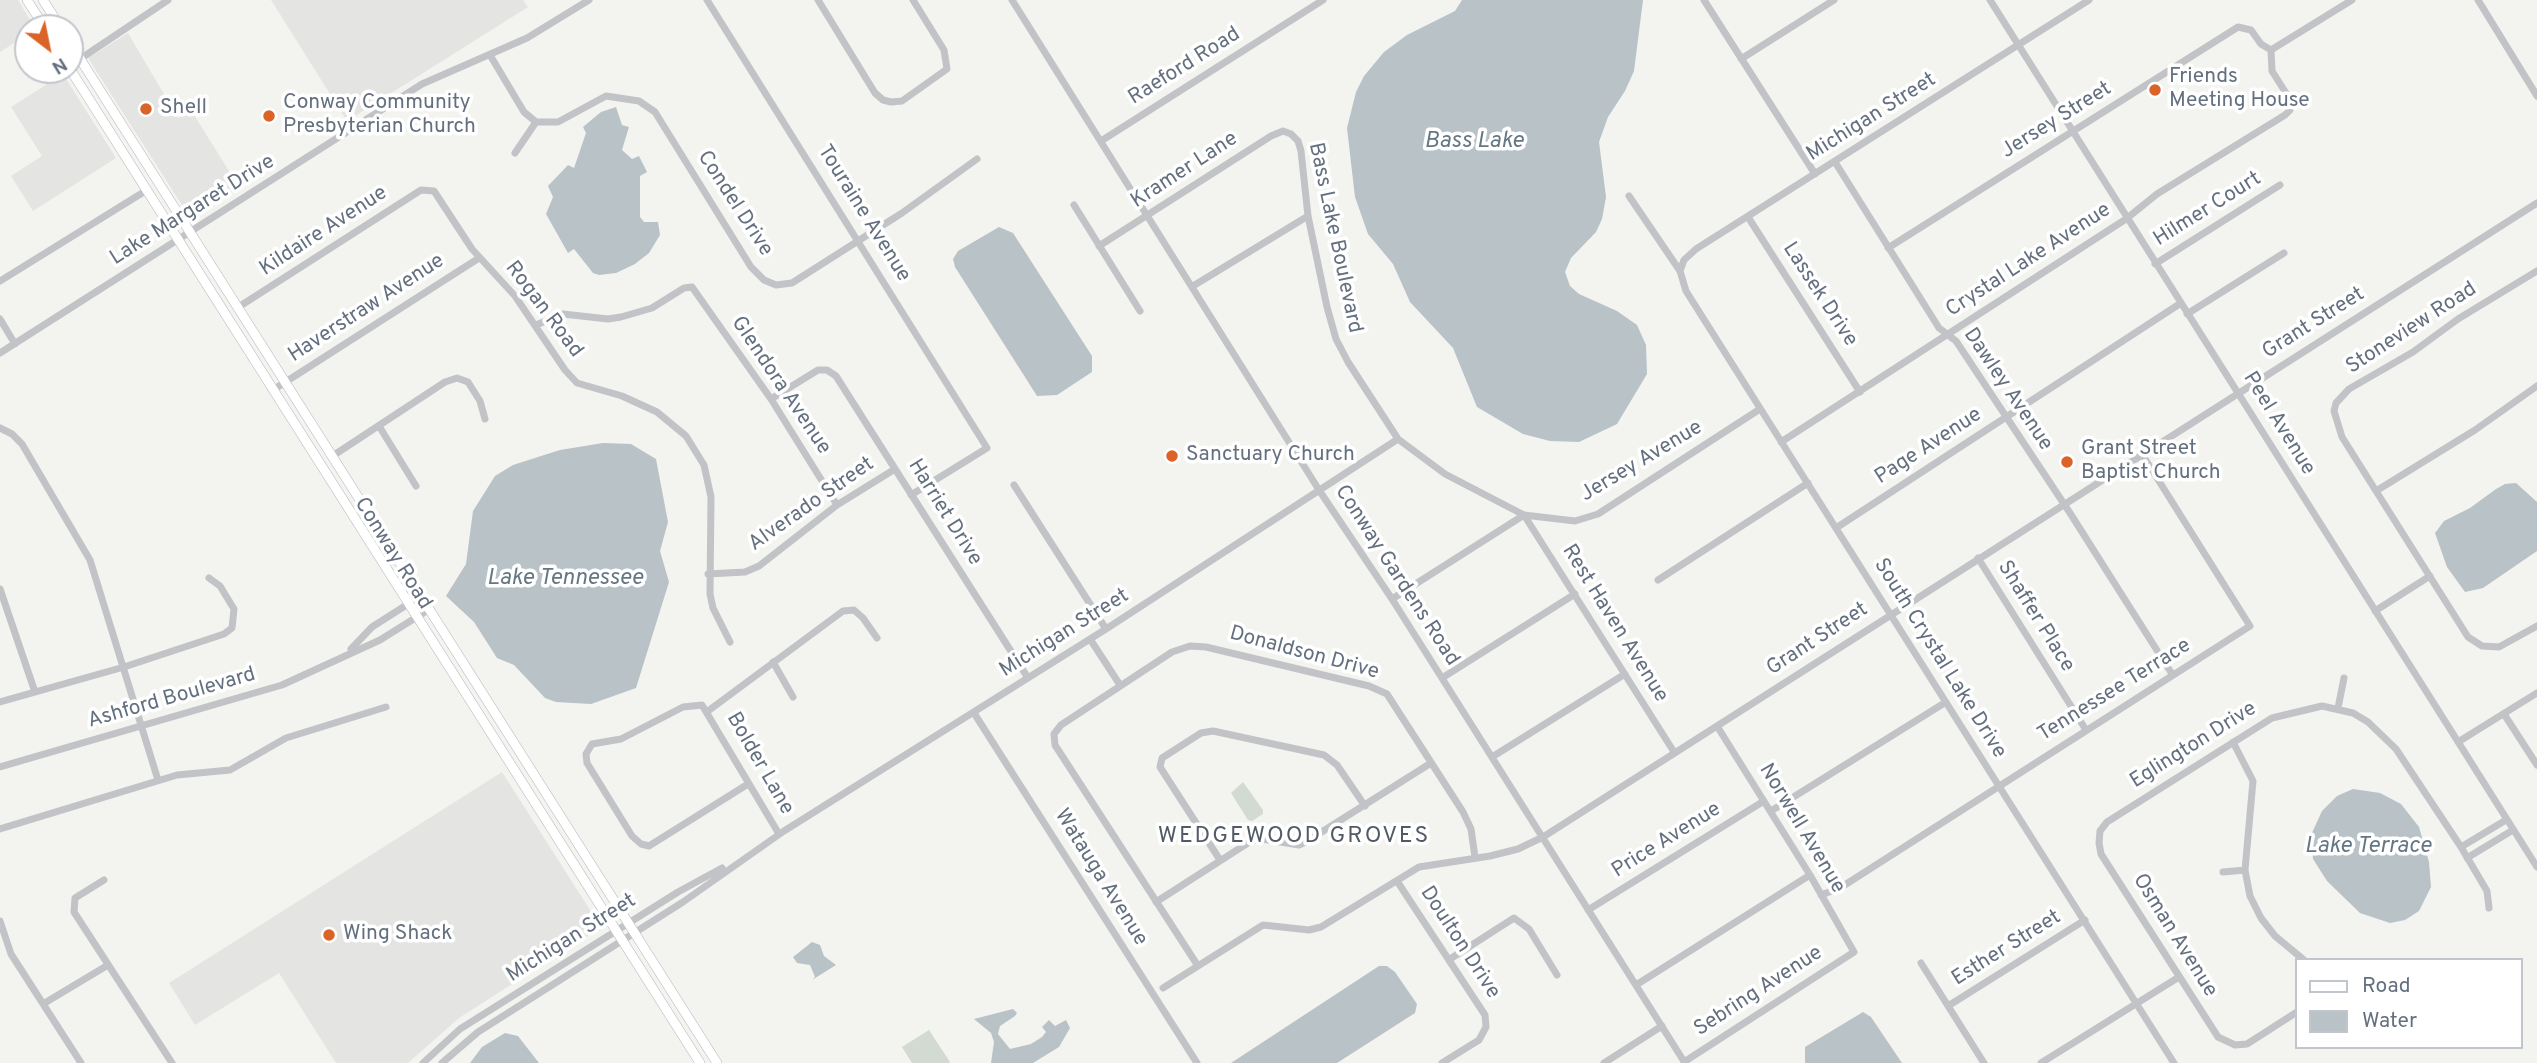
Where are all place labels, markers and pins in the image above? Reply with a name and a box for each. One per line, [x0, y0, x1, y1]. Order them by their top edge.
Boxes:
place label: Friends Meeting House [2169, 65, 2310, 115]
marker: Friends Meeting House [2147, 82, 2163, 98]
place label: Conway Community Presbyterian Church [283, 91, 476, 141]
place label: Shell [160, 96, 207, 122]
marker: Shell [138, 101, 154, 117]
marker: Conway Community Presbyterian Church [261, 108, 277, 124]
place label: Grant Street Baptist Church [2081, 437, 2221, 487]
place label: Sanctuary Church [1186, 443, 1355, 469]
marker: Sanctuary Church [1164, 448, 1180, 464]
marker: Grant Street Baptist Church [2059, 454, 2075, 470]
place label: Wing Shack [343, 922, 452, 948]
marker: Wing Shack [321, 927, 337, 943]

